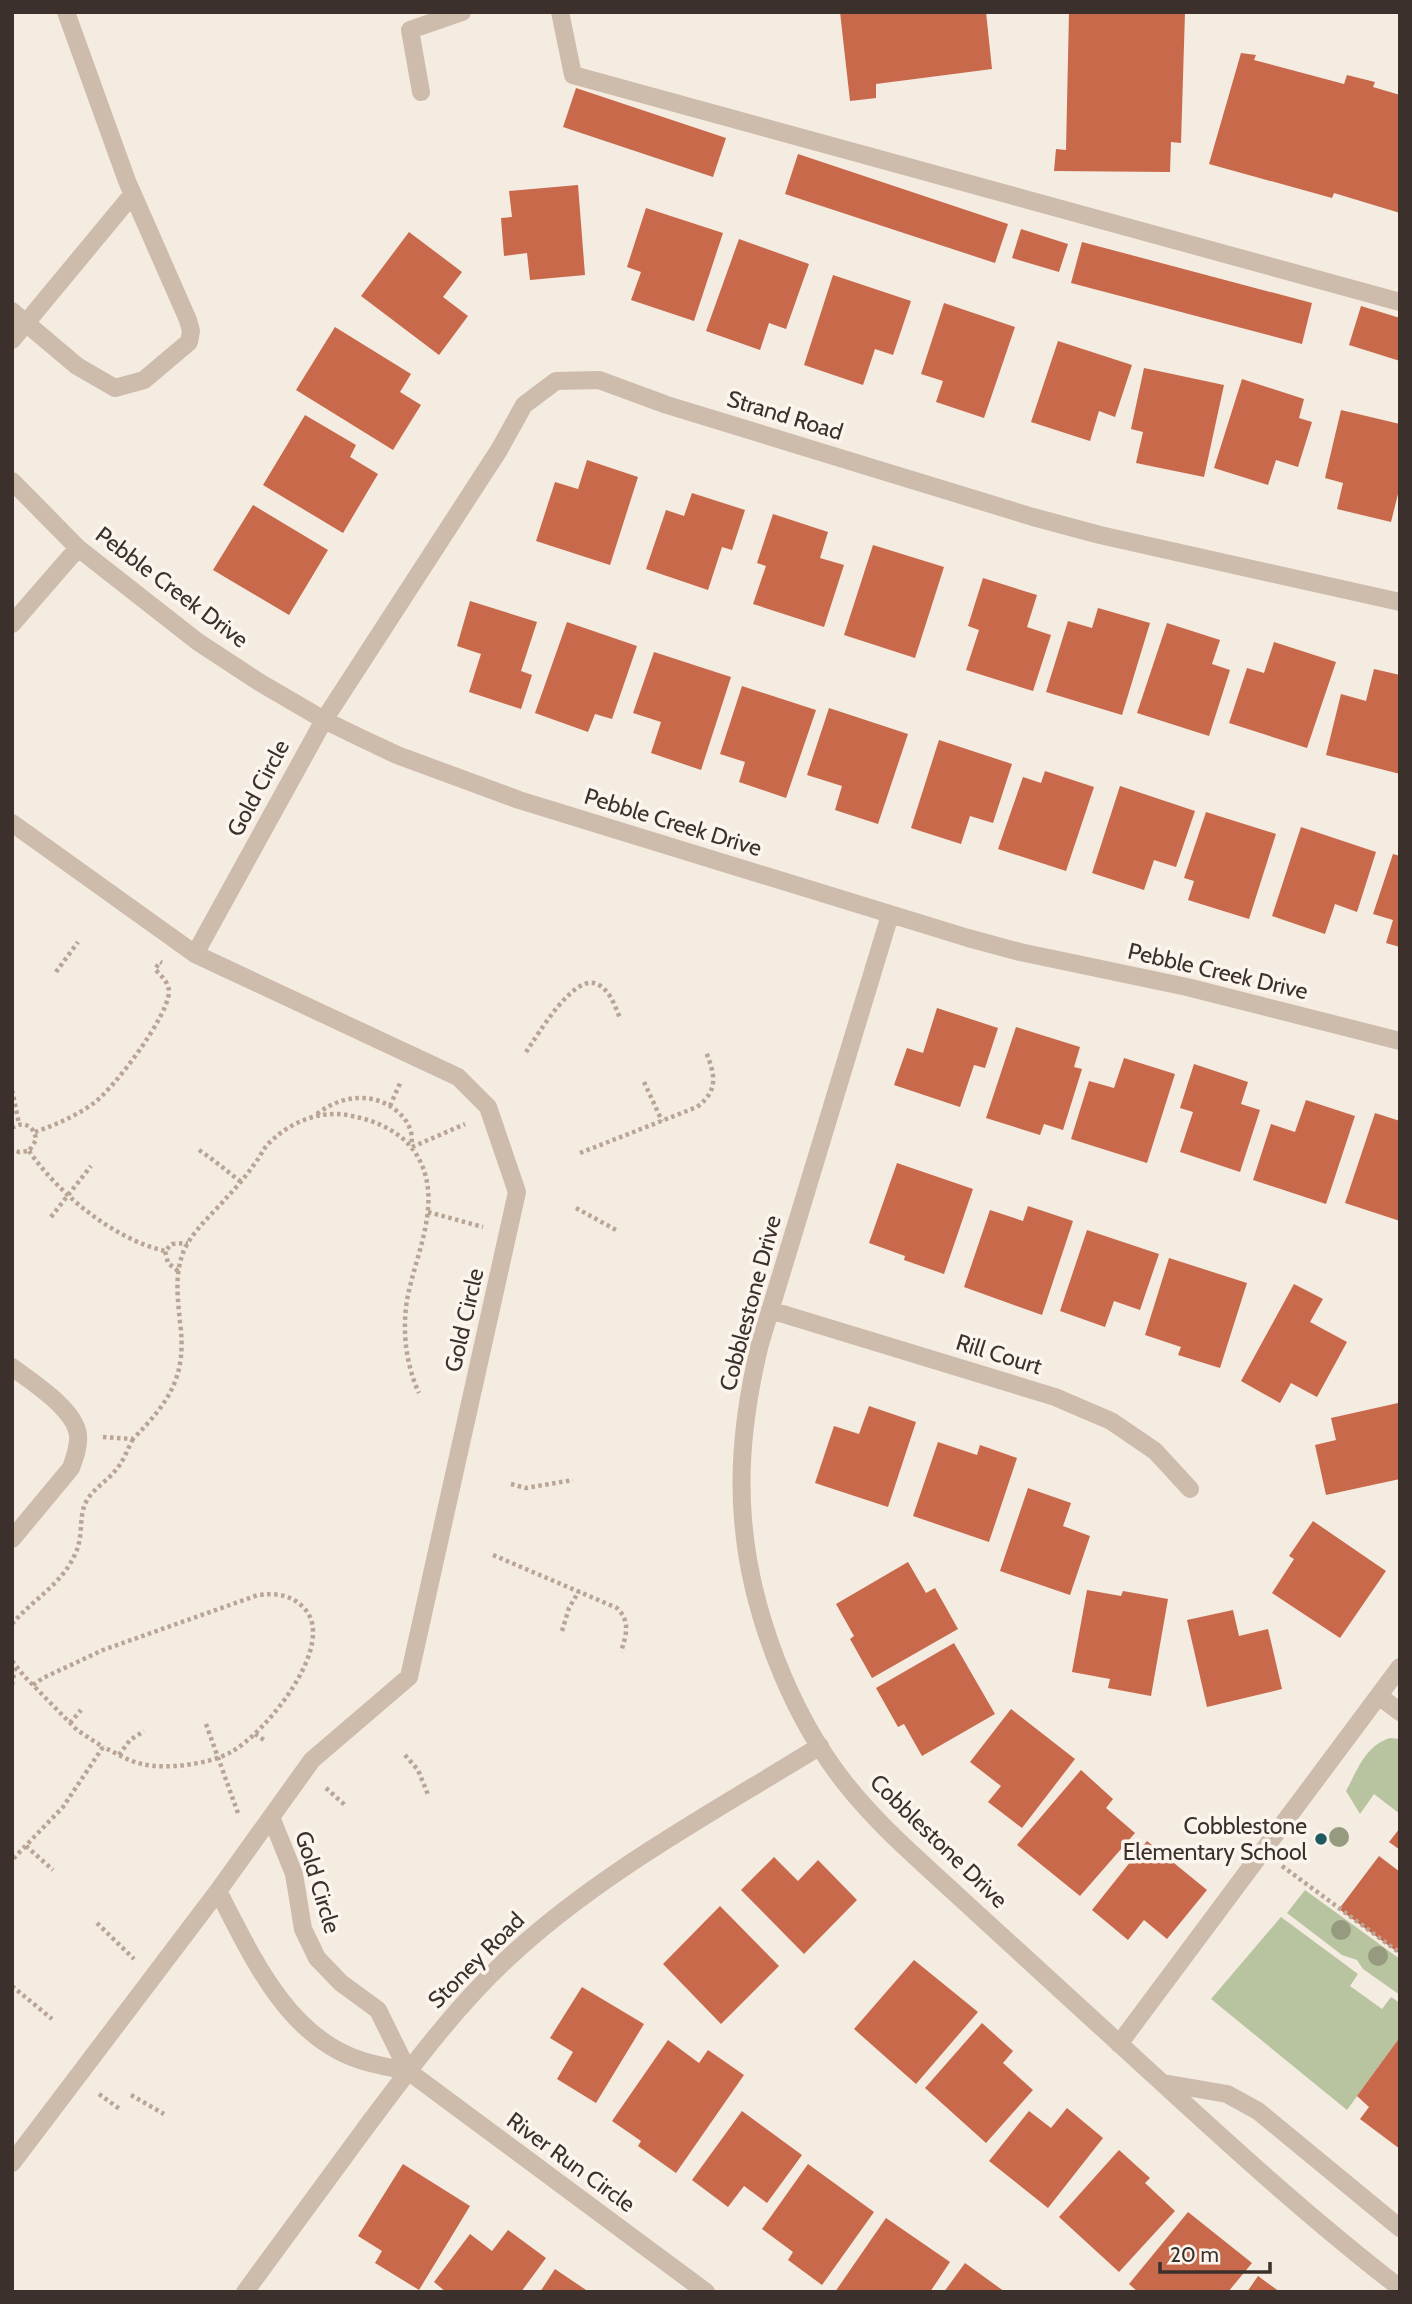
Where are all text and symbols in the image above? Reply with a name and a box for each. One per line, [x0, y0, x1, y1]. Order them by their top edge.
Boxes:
street label: Strand Road [724, 384, 846, 446]
street label: Pebble Creek Drive [90, 520, 254, 654]
street label: Gold Circle [221, 735, 295, 841]
street label: Pebble Creek Drive [581, 782, 765, 862]
street label: Pebble Creek Drive [1125, 937, 1311, 1005]
street label: Cobblestone Drive [713, 1212, 787, 1394]
street label: Gold Circle [438, 1265, 490, 1375]
street label: Rill Court [953, 1328, 1045, 1380]
street label: Cobblestone Drive [864, 1768, 1014, 1914]
place label: Cobblestone Elementary School [1123, 1812, 1308, 1866]
street label: Gold Circle [289, 1827, 347, 1937]
marker: Cobblestone Elementary School [1313, 1831, 1329, 1847]
street label: Stoney Road [422, 1906, 530, 2014]
street label: River Run Circle [501, 2106, 641, 2218]
scale bar [1160, 2230, 1270, 2274]
text: 20 m [1170, 2242, 1219, 2267]

